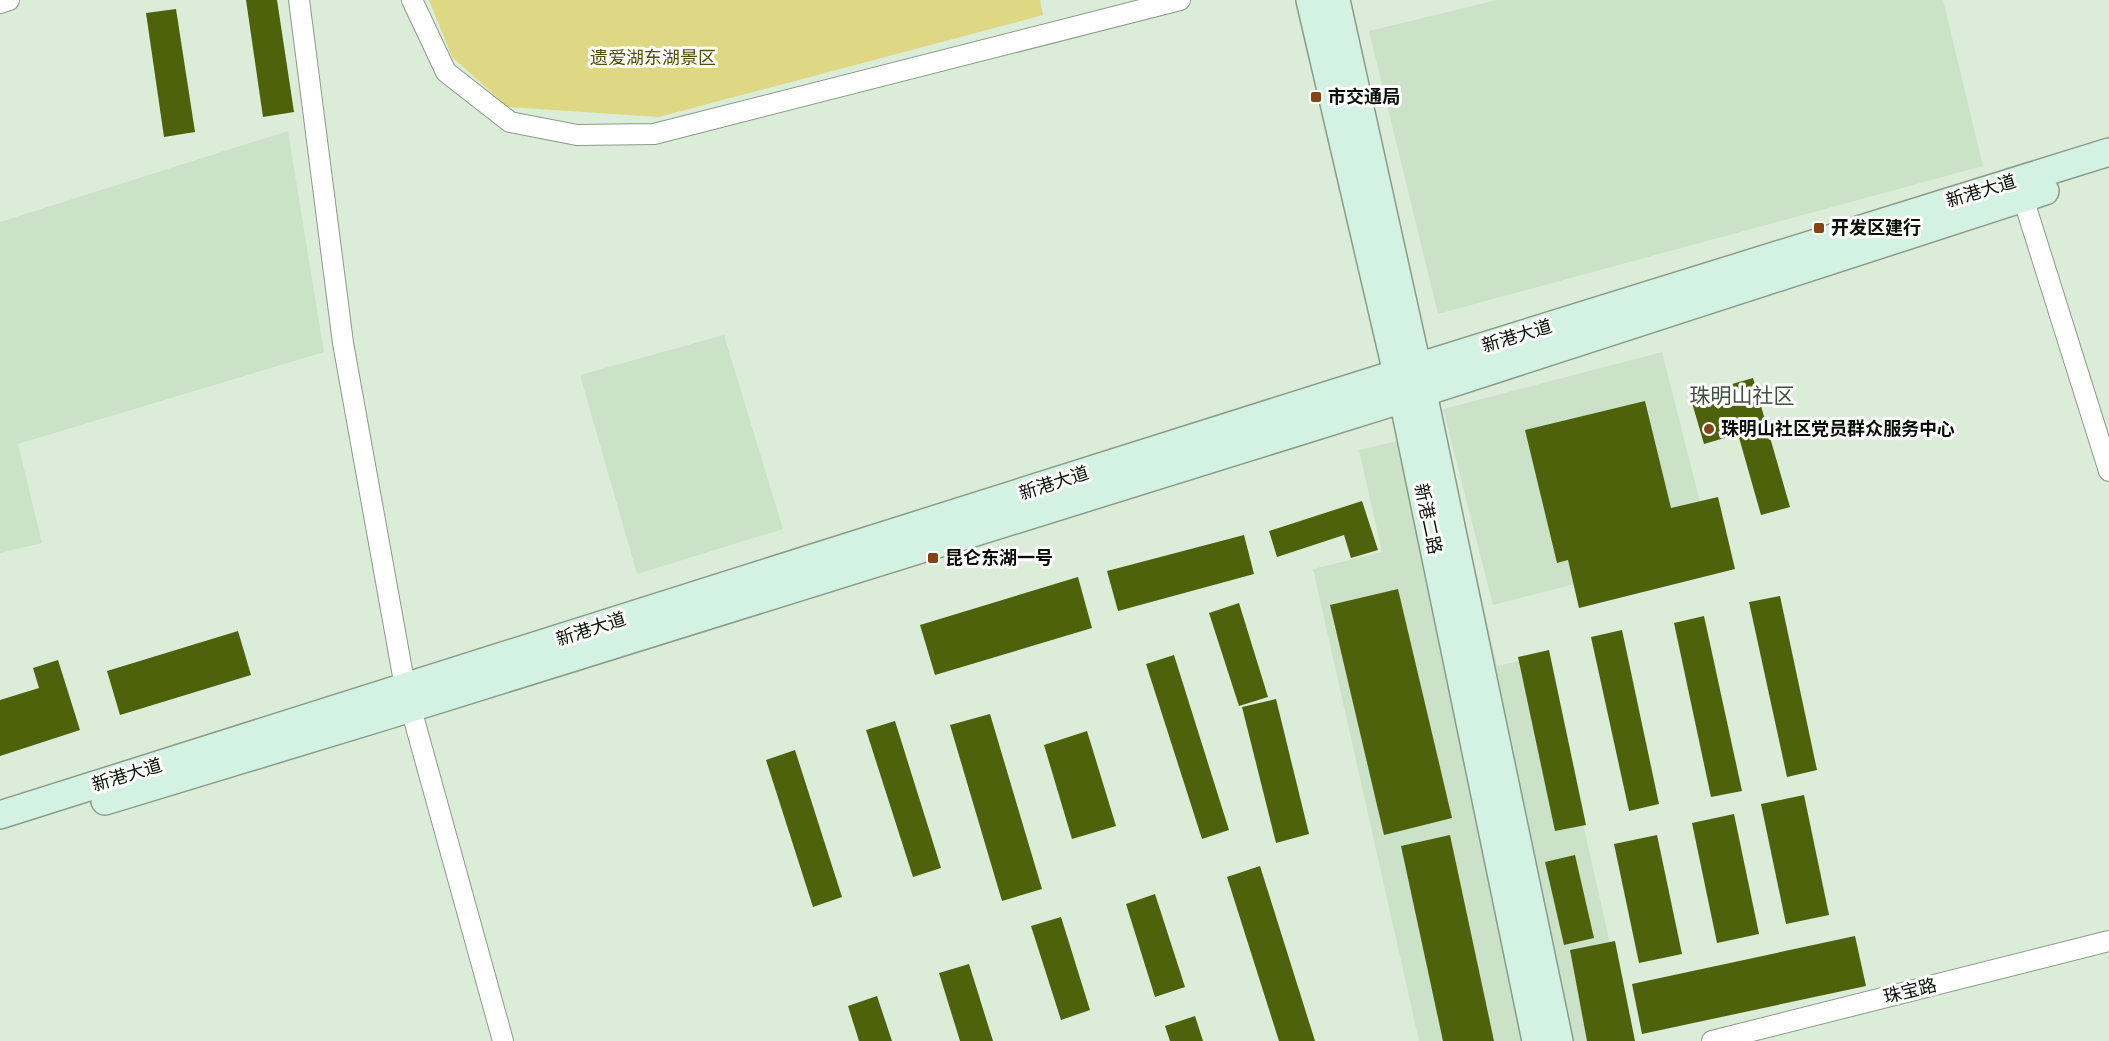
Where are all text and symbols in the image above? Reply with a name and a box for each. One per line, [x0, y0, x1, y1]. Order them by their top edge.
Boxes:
park label: 遗爱湖东湖景区 [590, 47, 716, 69]
place label: 市交通局 [1328, 86, 1400, 108]
marker: 市交通局 [1309, 90, 1323, 104]
street label: 新港大道 [1943, 170, 2019, 212]
place label: 开发区建行 [1831, 217, 1921, 239]
marker: 开发区建行 [1812, 221, 1826, 235]
street label: 新港大道 [1479, 315, 1555, 357]
district label: 珠明山社区 [1690, 384, 1795, 408]
place label: 珠明山社区党员群众服务中心 [1721, 418, 1955, 440]
marker: 珠明山社区党员群众服务中心 [1702, 422, 1716, 436]
street label: 新港大道 [1016, 461, 1092, 505]
street label: 新港二路 [1410, 481, 1446, 557]
place label: 昆仑东湖一号 [945, 547, 1053, 569]
marker: 昆仑东湖一号 [926, 551, 940, 565]
street label: 新港大道 [553, 607, 629, 651]
street label: 新港大道 [89, 754, 165, 796]
street label: 珠宝路 [1881, 974, 1939, 1008]

